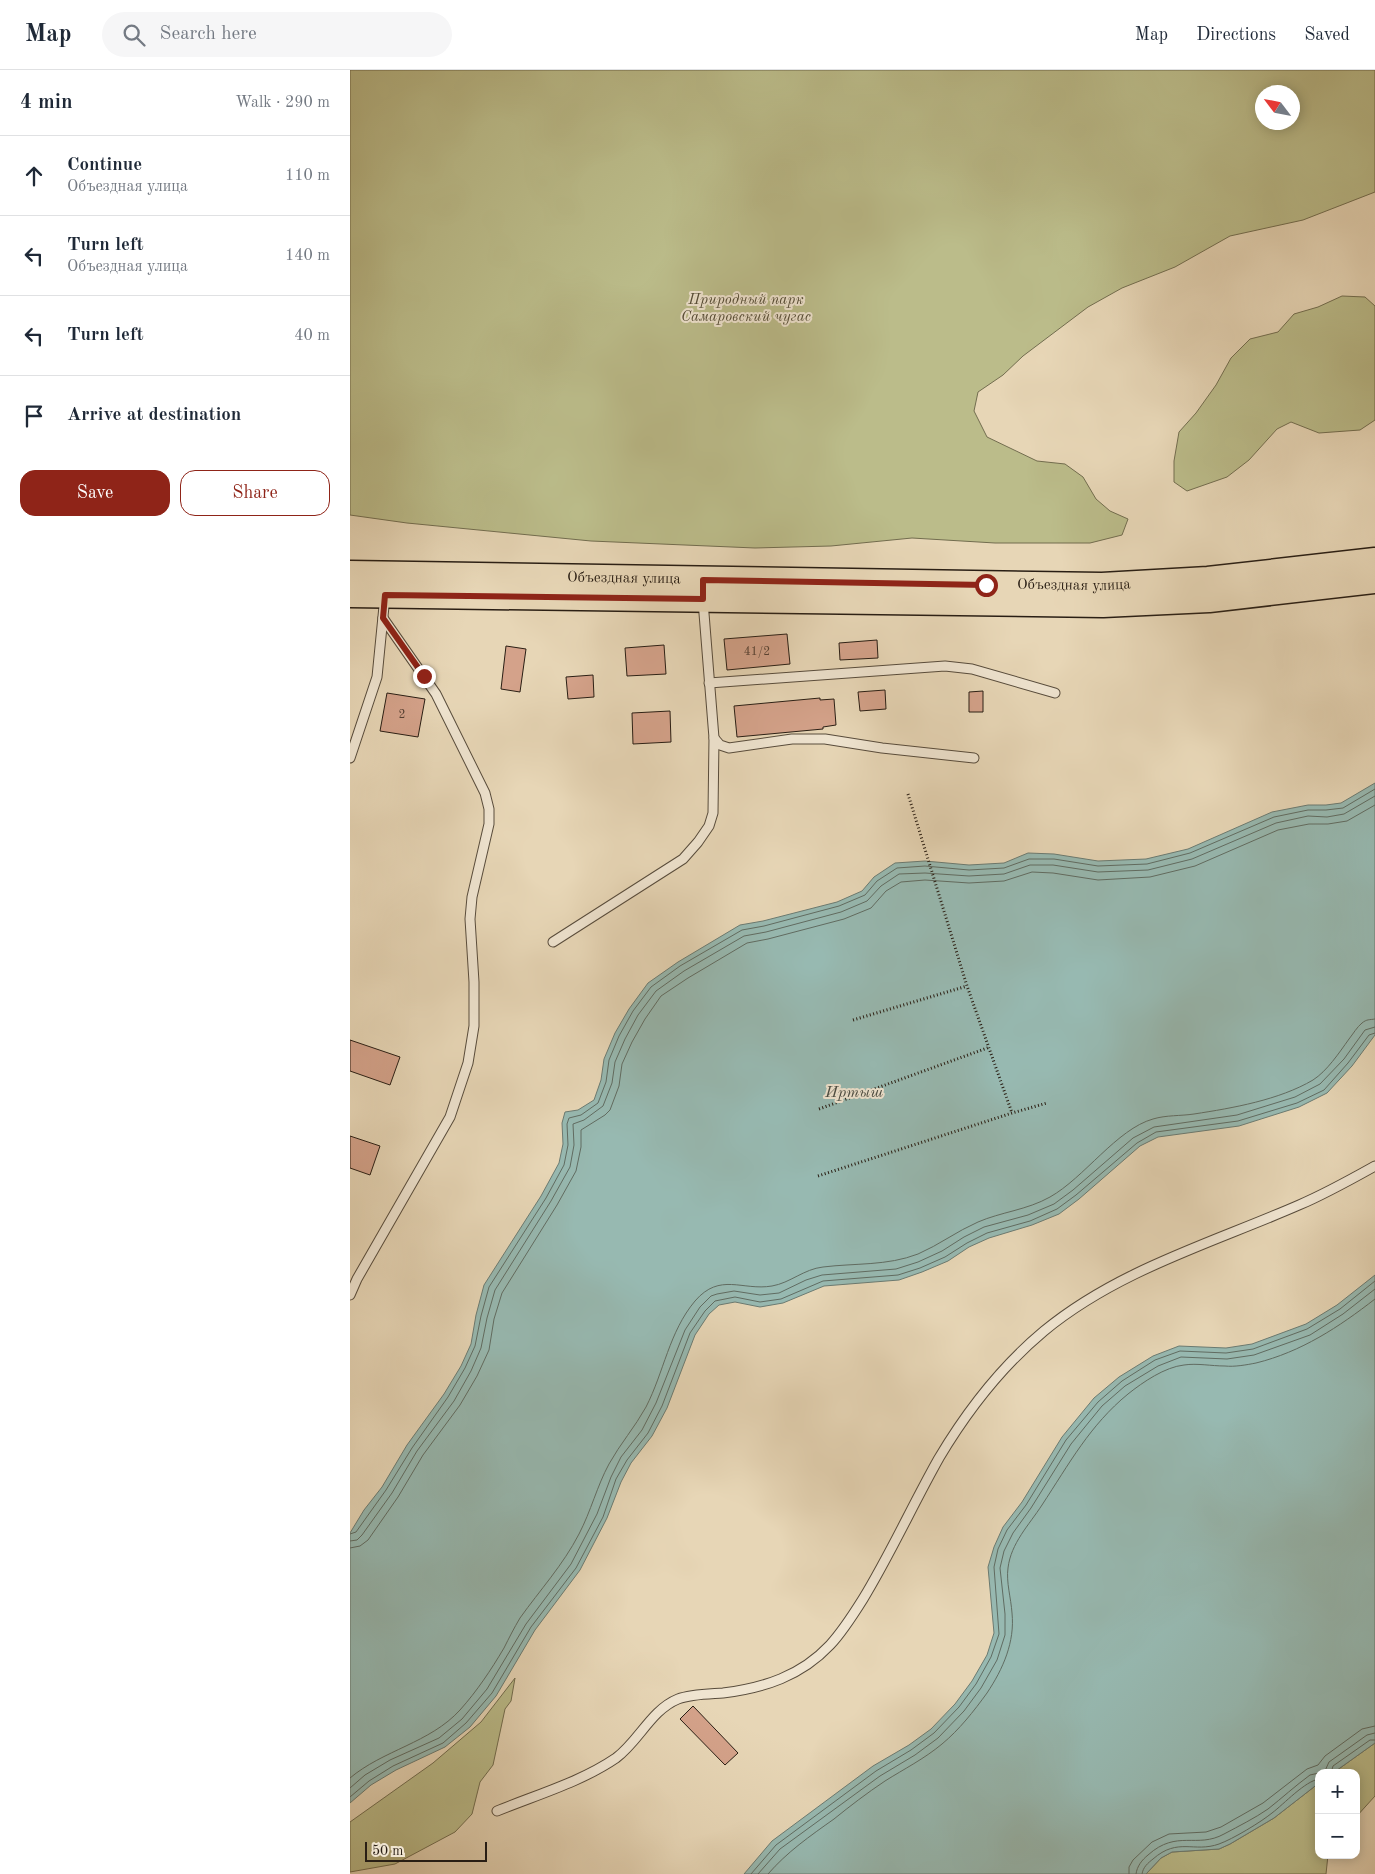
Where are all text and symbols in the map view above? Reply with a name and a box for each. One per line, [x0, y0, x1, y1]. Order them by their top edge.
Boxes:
search box [102, 12, 452, 57]
icon: search [120, 21, 148, 49]
text: Map [25, 23, 72, 47]
text: Search here [160, 25, 257, 44]
text: Map [1135, 26, 1168, 44]
text: Directions [1196, 26, 1276, 44]
text: Saved [1304, 26, 1350, 44]
north arrow [1255, 85, 1300, 130]
text: 4 min [20, 92, 73, 113]
text: Walk · 290 m [235, 95, 330, 111]
text: Continue [67, 156, 142, 175]
icon: ahead [20, 162, 48, 190]
text: 110 m [285, 168, 330, 184]
text: Объездная улица [67, 179, 188, 195]
text: Turn left [67, 236, 144, 255]
icon: left [20, 242, 48, 270]
text: 140 m [285, 248, 330, 264]
text: Объездная улица [67, 259, 188, 275]
park label: Природный парк Самаровский чугас [681, 293, 811, 325]
icon: left [20, 322, 48, 350]
text: Turn left [67, 326, 144, 345]
text: 40 m [294, 328, 330, 344]
icon: arrive [20, 402, 48, 430]
text: Arrive at destination [67, 406, 241, 425]
button: Save [20, 470, 170, 516]
button: Share [180, 470, 330, 516]
street label: Объездная улица [567, 570, 681, 587]
route start [975, 574, 998, 597]
street label: Объездная улица [1017, 577, 1132, 594]
house number: 41/2 [744, 646, 770, 658]
route end [413, 665, 436, 688]
house number: 2 [399, 709, 405, 721]
water label: Иртыш [824, 1085, 883, 1101]
map controls [1315, 1769, 1360, 1859]
button: + [1315, 1769, 1360, 1814]
button: − [1315, 1814, 1360, 1859]
scale bar [365, 1839, 488, 1862]
text: 50 m [372, 1844, 403, 1858]

